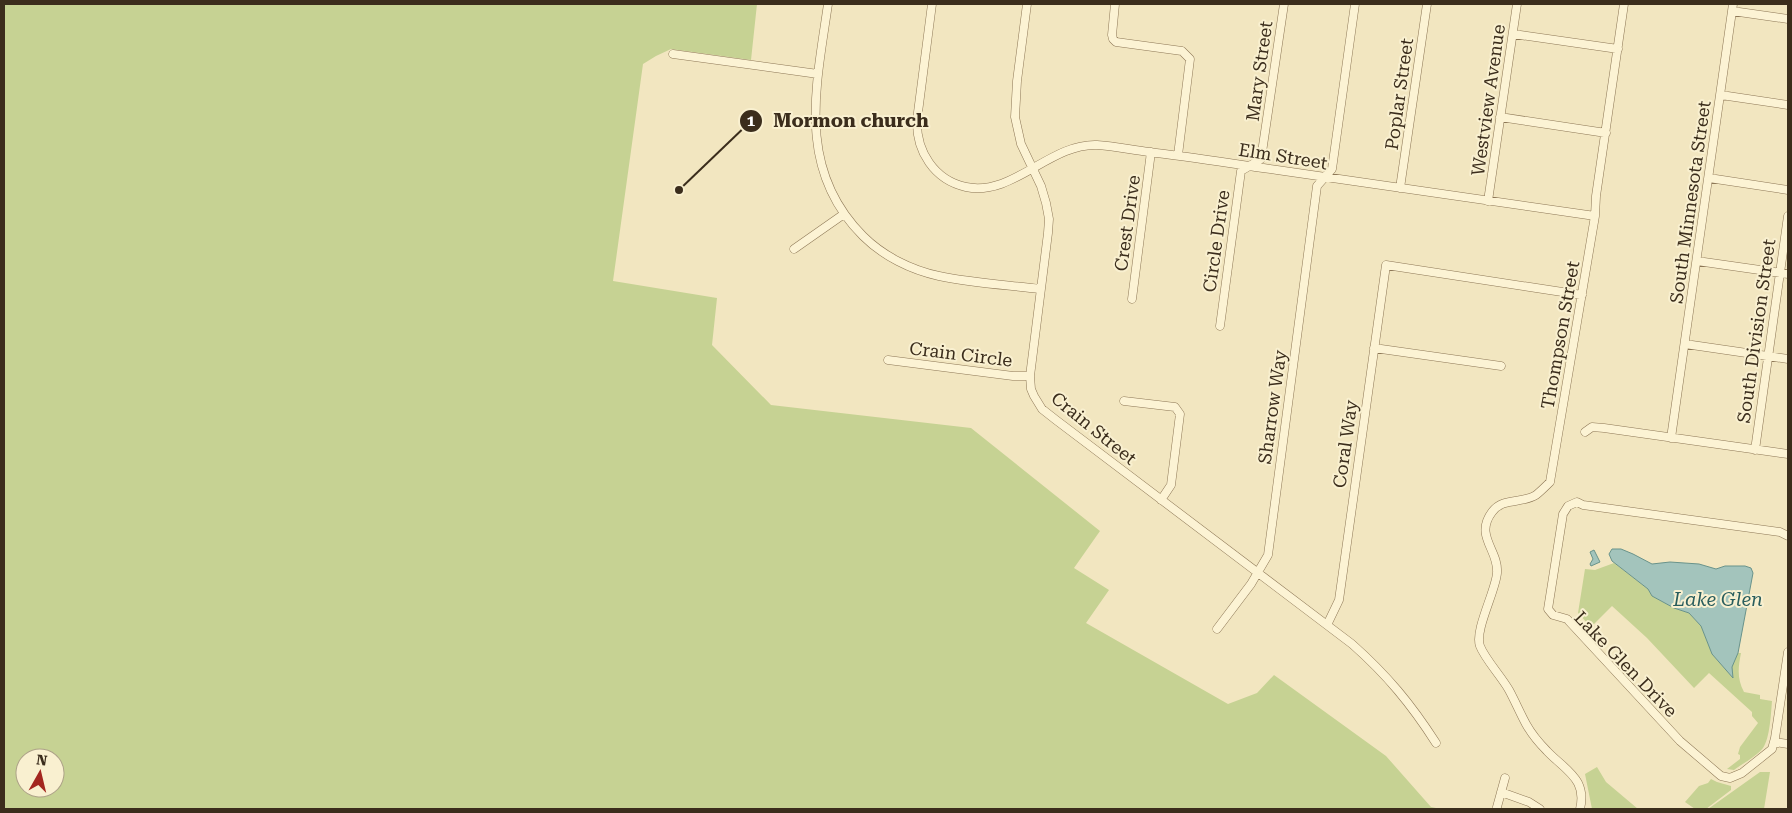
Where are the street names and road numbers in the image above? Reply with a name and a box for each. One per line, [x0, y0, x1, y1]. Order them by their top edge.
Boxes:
street label: Mary Street [1242, 19, 1276, 123]
street label: Westview Avenue [1467, 23, 1509, 177]
street label: Poplar Street [1381, 36, 1417, 151]
street label: South Minnesota Street [1665, 99, 1715, 305]
street label: Elm Street [1237, 139, 1329, 173]
street label: Crest Drive [1110, 173, 1144, 272]
street label: Circle Drive [1198, 188, 1234, 294]
street label: South Division Street [1733, 237, 1779, 424]
street label: Thompson Street [1537, 259, 1583, 411]
street label: Crain Circle [908, 337, 1014, 371]
street label: Sharrow Way [1254, 348, 1290, 465]
street label: Crain Street [1047, 387, 1141, 469]
street label: Coral Way [1328, 398, 1362, 489]
street label: Lake Glen Drive [1570, 607, 1682, 721]

